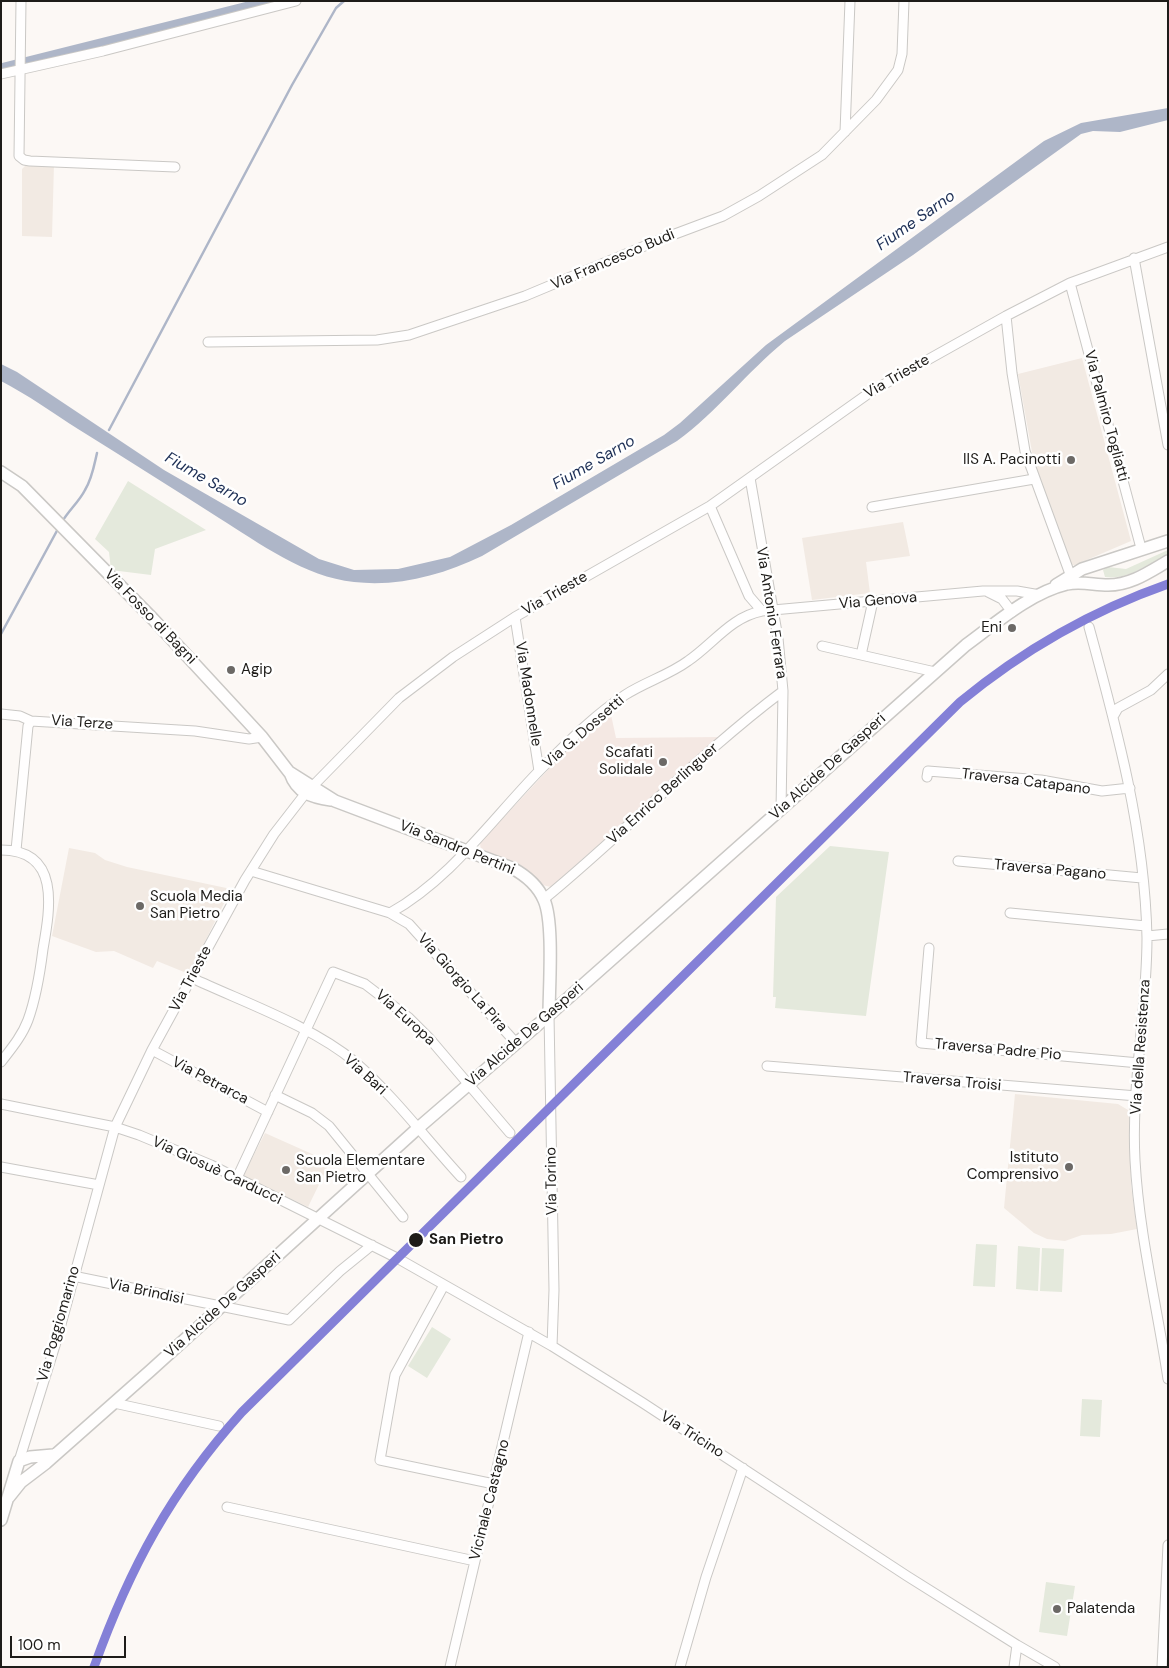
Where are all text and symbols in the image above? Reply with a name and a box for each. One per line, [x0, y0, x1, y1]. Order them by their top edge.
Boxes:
water label: Fiume Sarno [873, 187, 959, 255]
street label: Via Francesco Budi [548, 226, 678, 294]
street label: Via Palmiro Togliatti [1080, 348, 1132, 484]
street label: Via Trieste [861, 351, 933, 403]
water label: Fiume Sarno [549, 432, 639, 494]
water label: Fiume Sarno [161, 449, 251, 511]
place label: IIS A. Pacinotti [963, 451, 1061, 469]
marker: IIS A. Pacinotti [1065, 454, 1077, 466]
street label: Via Antonio Ferrara [752, 546, 790, 680]
street label: Via Fosso di Bagni [100, 566, 200, 668]
street label: Via Trieste [519, 568, 591, 620]
street label: Via Genova [838, 589, 918, 613]
place label: Eni [981, 619, 1002, 637]
marker: Eni [1006, 622, 1018, 634]
street label: Via Madonnelle [511, 640, 545, 748]
place label: Agip [241, 661, 272, 679]
marker: Agip [225, 664, 237, 676]
street label: Via G. Dossetti [540, 692, 628, 772]
street label: Via Alcide De Gasperi [766, 710, 890, 824]
street label: Via Terze [50, 712, 114, 734]
street label: Via Enrico Berlinguer [604, 739, 722, 849]
place label: Scafati Solidale [599, 744, 653, 779]
marker: Scafati Solidale [657, 756, 669, 768]
street label: Traversa Catapano [960, 765, 1092, 799]
street label: Via Sandro Pertini [397, 817, 517, 879]
street label: Traversa Pagano [993, 856, 1107, 884]
place label: Scuola Media San Pietro [150, 888, 243, 923]
marker: Scuola Media San Pietro [134, 900, 146, 912]
street label: Via Giorgio La Pira [413, 930, 511, 1036]
street label: Via Trieste [166, 943, 216, 1015]
street label: Via Alcide De Gasperi [462, 979, 588, 1091]
street label: Via della Resistenza [1127, 979, 1155, 1115]
street label: Via Europa [371, 986, 439, 1050]
street label: Traversa Padre Pio [934, 1035, 1062, 1065]
street label: Via Bari [340, 1051, 390, 1099]
street label: Via Petrarca [169, 1053, 251, 1109]
street label: Traversa Troisi [902, 1069, 1002, 1095]
street label: Via Giosuè Carducci [149, 1133, 285, 1209]
street label: Via Torino [542, 1147, 562, 1215]
place label: Istituto Comprensivo [967, 1149, 1059, 1184]
place label: Scuola Elementare San Pietro [296, 1152, 425, 1187]
marker: Istituto Comprensivo [1063, 1161, 1075, 1173]
marker: Scuola Elementare San Pietro [280, 1164, 292, 1176]
marker: San Pietro [407, 1231, 425, 1249]
place label: San Pietro [429, 1231, 504, 1249]
street label: Via Alcide De Gasperi [161, 1248, 285, 1362]
street label: Via Poggiomarino [34, 1264, 84, 1384]
street label: Via Brindisi [107, 1275, 185, 1309]
street label: Via Tricino [657, 1408, 727, 1462]
street label: Vicinale Castagno [466, 1437, 514, 1563]
place label: Palatenda [1067, 1600, 1135, 1618]
marker: Palatenda [1051, 1603, 1063, 1615]
scale bar [12, 1626, 129, 1658]
text: 100 m [18, 1635, 61, 1655]

